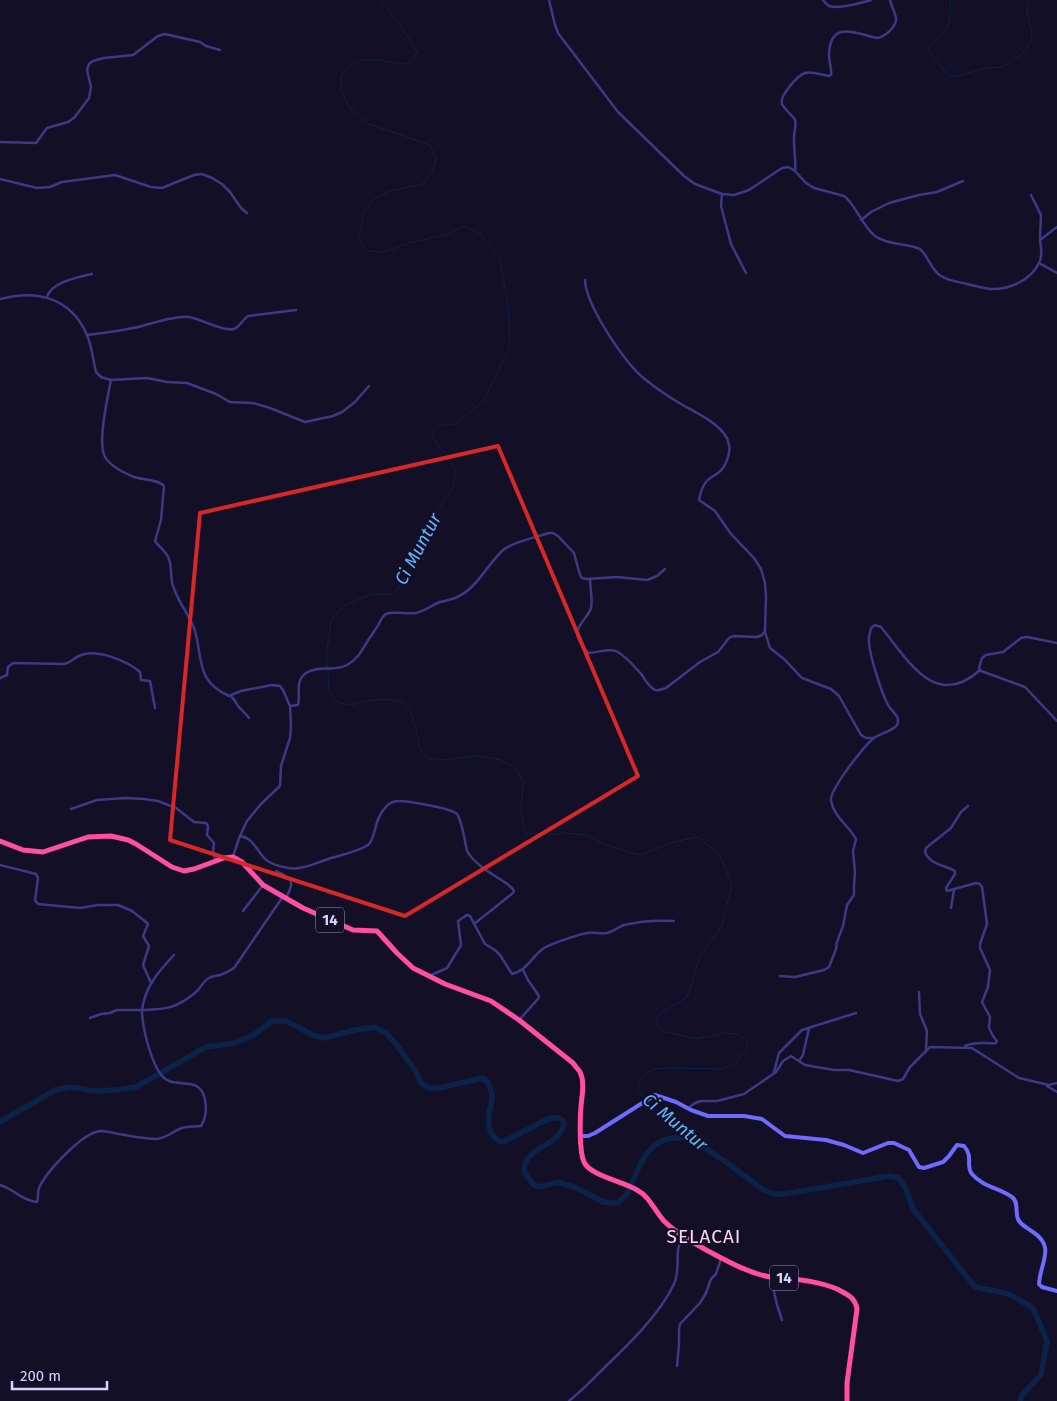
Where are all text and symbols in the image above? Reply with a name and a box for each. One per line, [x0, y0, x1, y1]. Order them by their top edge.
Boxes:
water label: Ci Muntur [390, 508, 447, 589]
road number: 14 [316, 908, 344, 932]
water label: Ci Muntur [638, 1089, 713, 1156]
district label: SELACAI [667, 1225, 741, 1248]
road number: 14 [770, 1266, 798, 1290]
scale bar [12, 1358, 108, 1390]
text: 200 m [20, 1367, 61, 1385]

